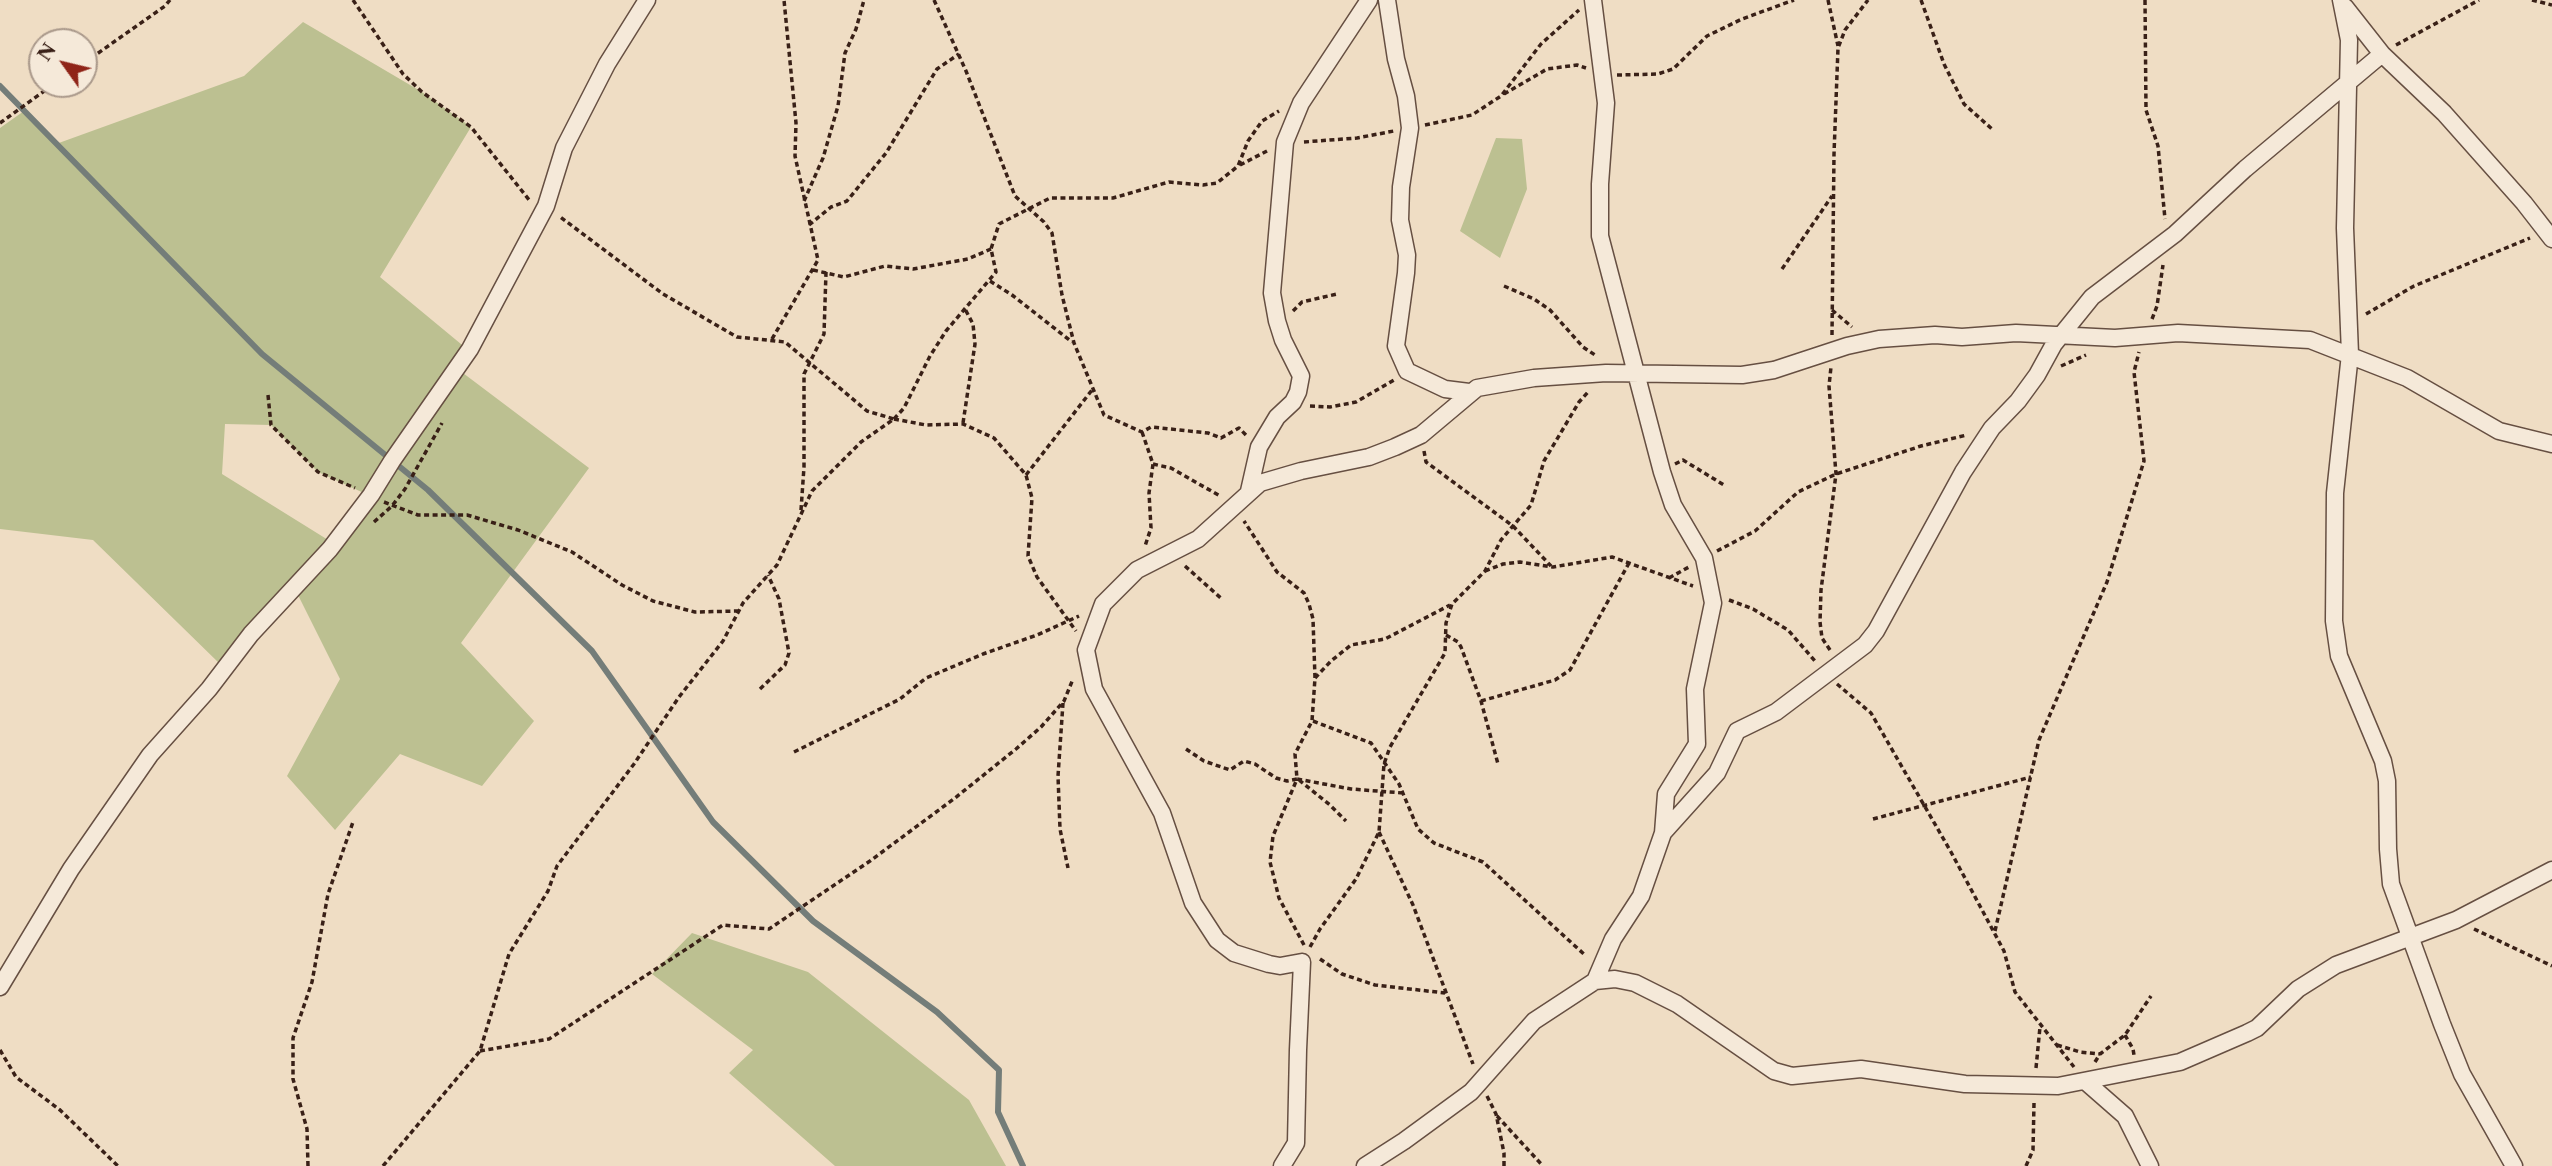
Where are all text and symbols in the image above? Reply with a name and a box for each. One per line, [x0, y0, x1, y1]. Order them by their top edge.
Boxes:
north arrow [28, 28, 98, 98]
text: N [33, 39, 61, 65]

